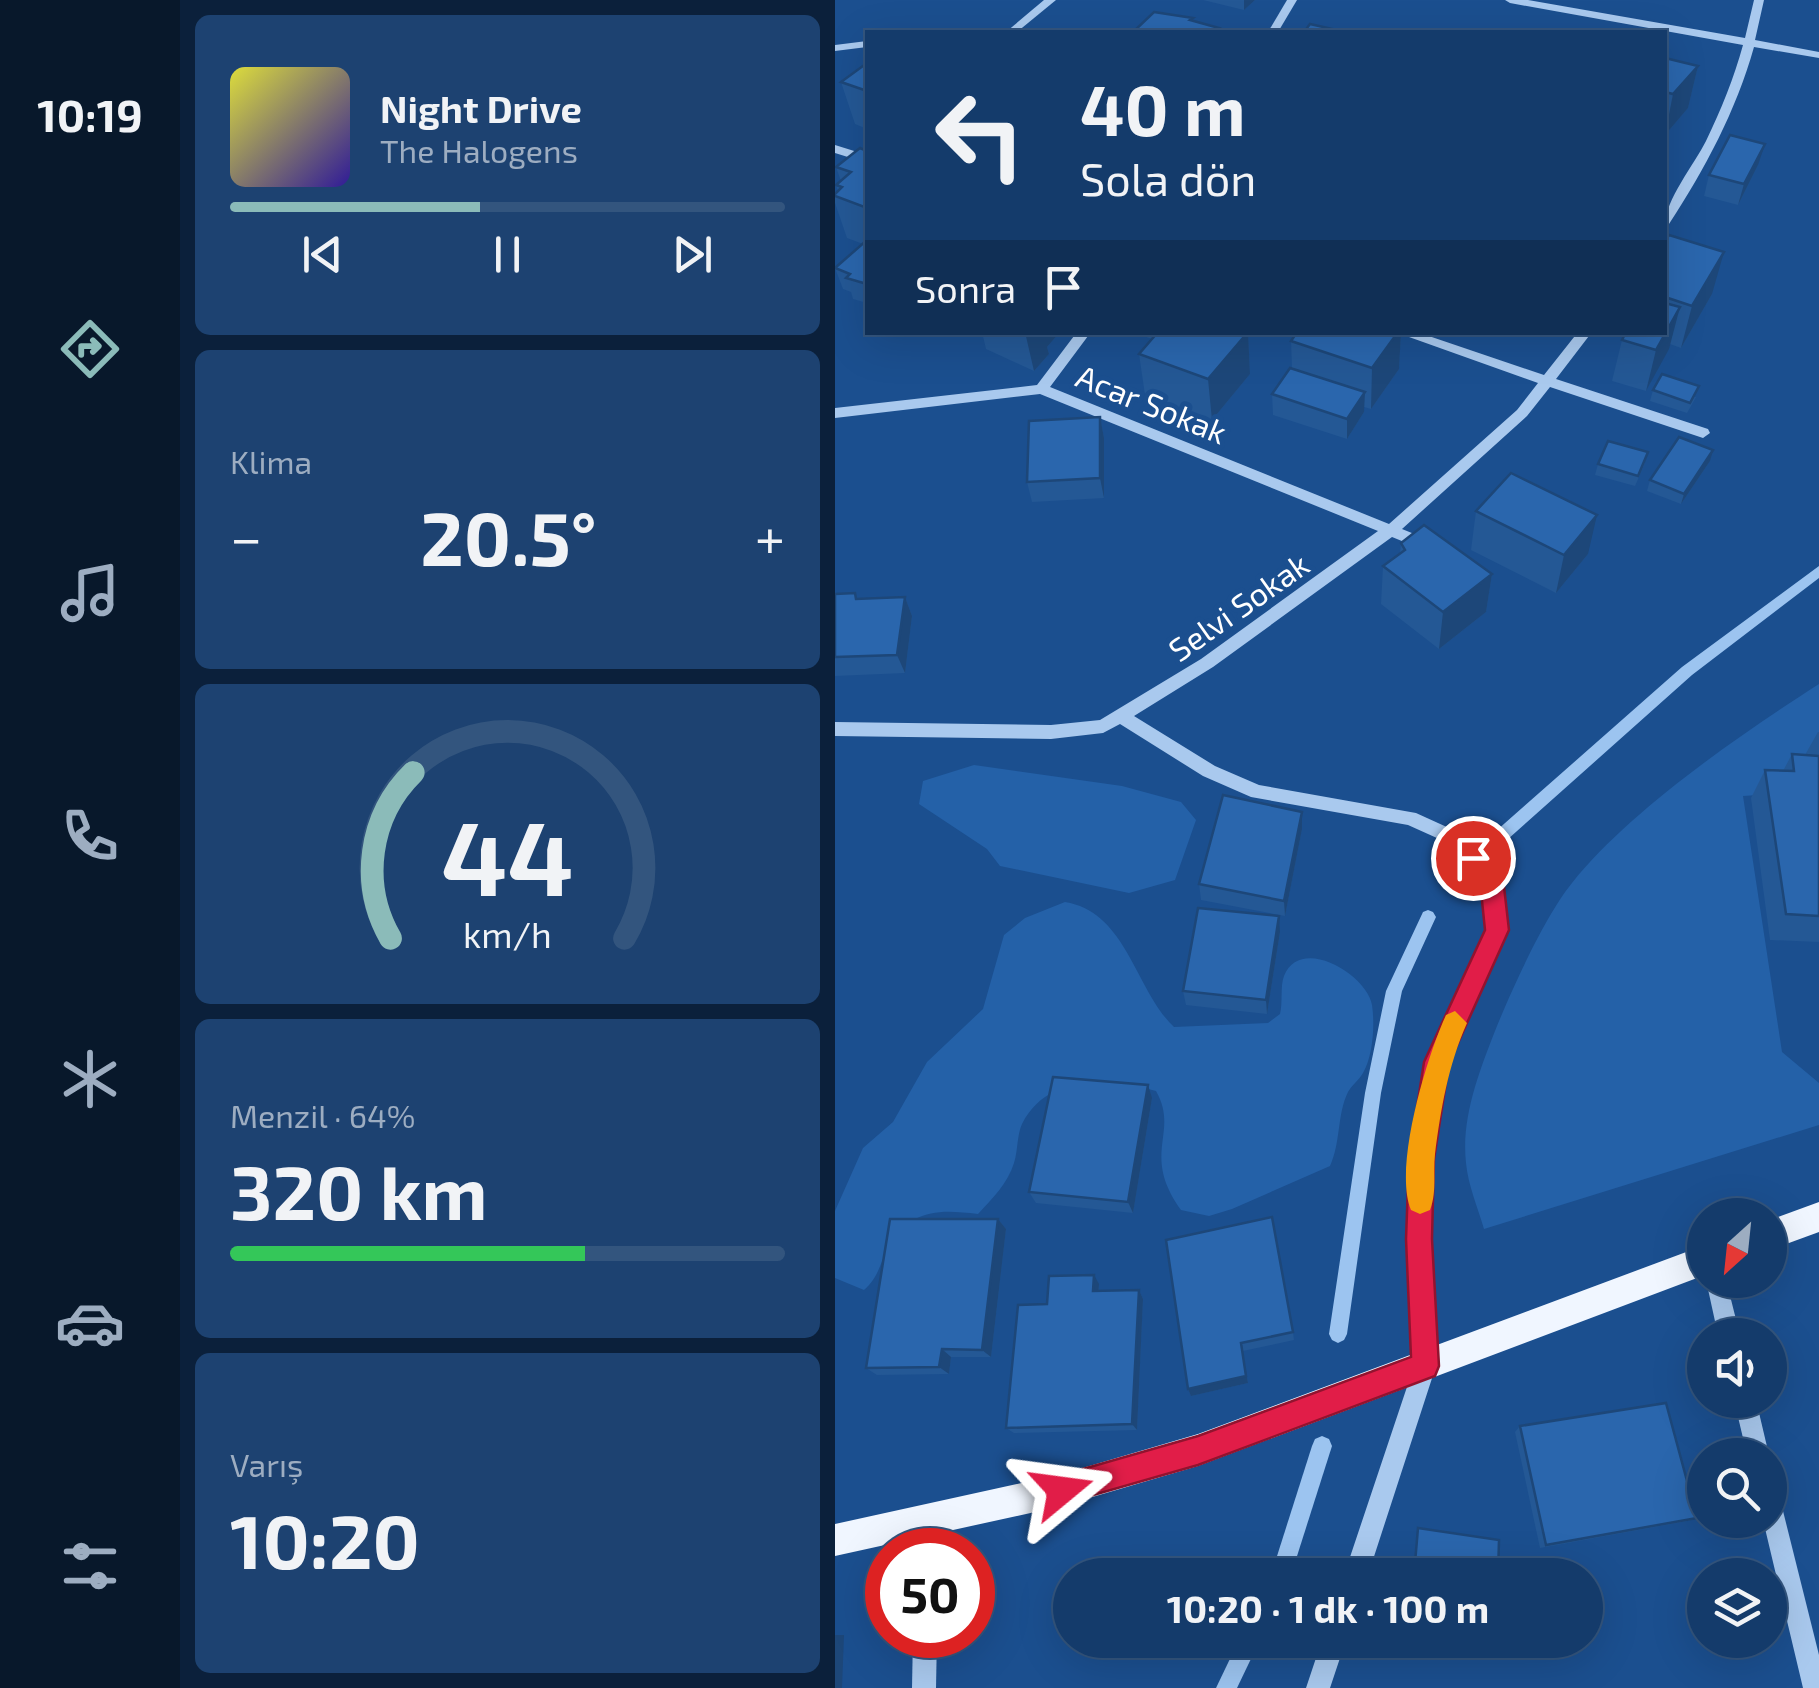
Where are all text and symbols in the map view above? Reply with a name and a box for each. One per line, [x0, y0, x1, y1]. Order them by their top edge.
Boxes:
text: 40 m [1080, 66, 1246, 150]
icon: left [915, 70, 1045, 200]
text: Night Drive [380, 85, 582, 131]
text: 10:19 [37, 87, 143, 141]
text: The Halogens [380, 131, 578, 169]
text: Sola dön [1080, 151, 1256, 205]
icon: previous [295, 227, 350, 282]
icon: pause [480, 227, 535, 282]
icon: next [665, 227, 720, 282]
icon: arrive [1036, 260, 1091, 315]
text: Sonra [915, 265, 1016, 311]
icon: directions [55, 314, 125, 384]
street label: Acar Sokak [1071, 356, 1233, 450]
text: Klima [230, 442, 312, 480]
text: 20.5° [420, 491, 597, 581]
text: − [230, 503, 262, 569]
text: + [755, 503, 785, 569]
street label: Selvi Sokak [1161, 544, 1315, 668]
icon: music [55, 558, 125, 628]
text: 44 [441, 792, 574, 917]
icon: phone [55, 801, 125, 871]
pin [1431, 816, 1516, 901]
icon: arrive [1446, 831, 1501, 886]
text: km/h [463, 912, 552, 955]
icon: climate [55, 1044, 125, 1114]
text: Menzil · 64% [230, 1096, 415, 1134]
text: 320 km [230, 1145, 488, 1235]
north arrow [1687, 1198, 1787, 1298]
map controls [1687, 1198, 1787, 1658]
icon: car [55, 1288, 125, 1358]
button: sound [1687, 1318, 1787, 1418]
position arrow [1010, 1438, 1114, 1542]
button: search [1687, 1438, 1787, 1538]
text: Varış [230, 1445, 303, 1483]
text: 10:20 [230, 1494, 420, 1584]
speed limit sign: 50 [865, 1528, 995, 1658]
icon: filters [55, 1531, 125, 1601]
button: layers [1687, 1558, 1787, 1658]
text: 10:20 · 1 dk · 100 m [1167, 1585, 1489, 1631]

